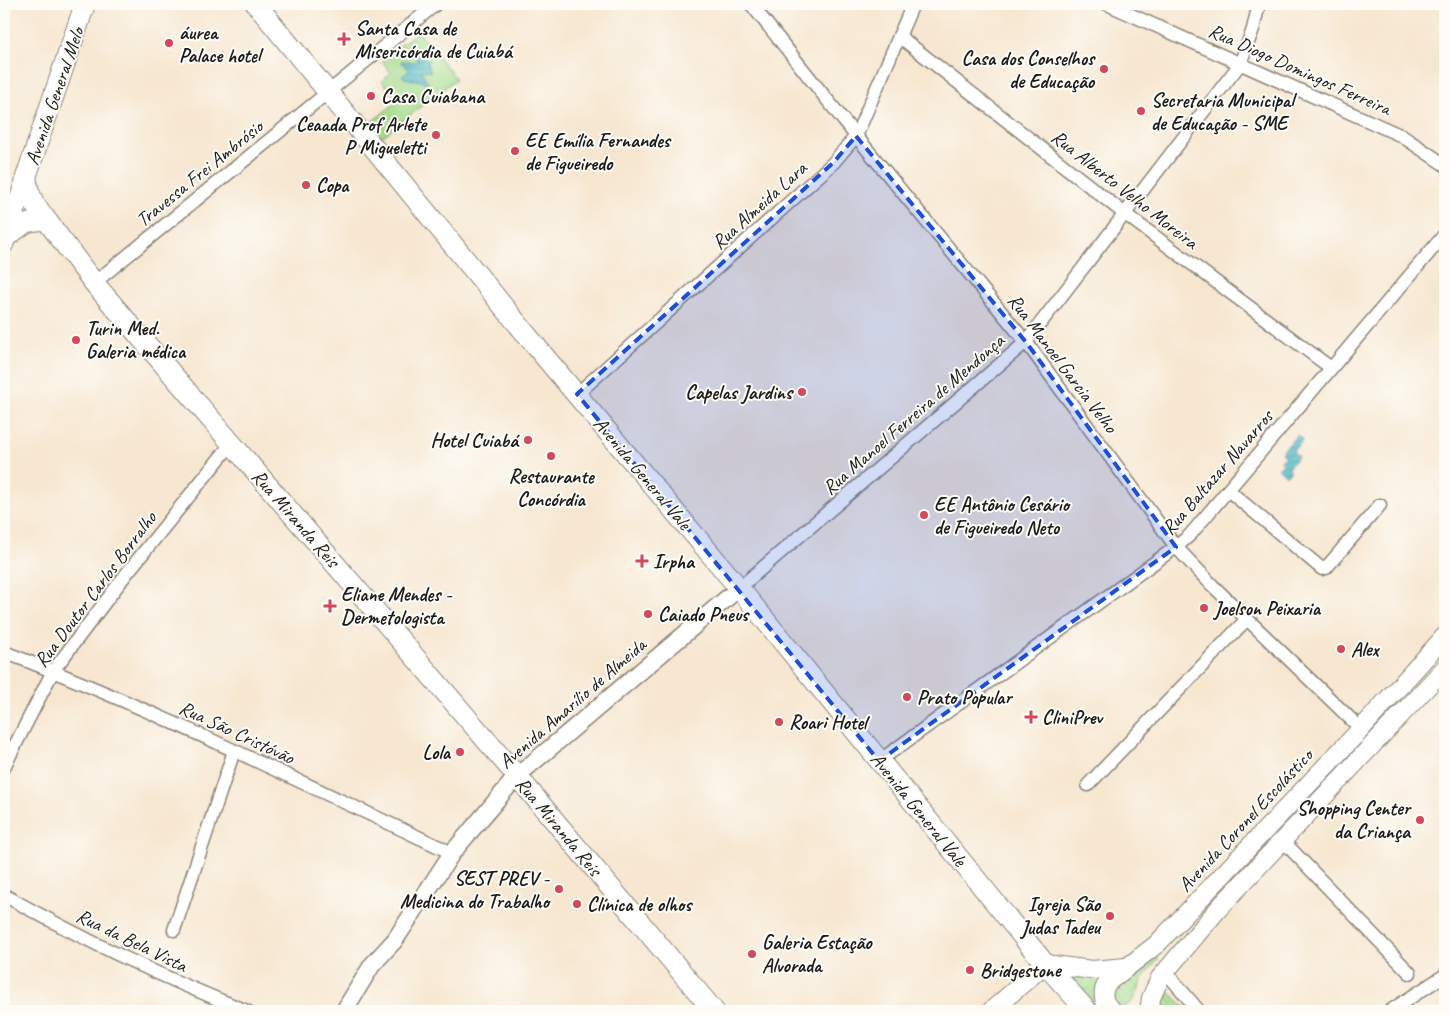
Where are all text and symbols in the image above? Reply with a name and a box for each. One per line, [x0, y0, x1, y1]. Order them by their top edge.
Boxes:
place label: Santa Casa de Misericórdia de Cuiabá [355, 16, 514, 64]
street label: Rua Diogo Domingos Ferreira [1205, 18, 1396, 122]
place label: áurea Palace hotel [179, 20, 264, 68]
street label: Avenida General Melo [19, 22, 90, 168]
marker: Santa Casa de Misericórdia de Cuiabá [337, 32, 351, 46]
marker: áurea Palace hotel [163, 37, 175, 49]
place label: Casa dos Conselhos de Educação [961, 46, 1096, 94]
marker: Casa dos Conselhos de Educação [1098, 63, 1110, 75]
place label: Casa Cuiabana [381, 84, 486, 109]
place label: Secretaria Municipal de Educação - SME [1151, 88, 1297, 136]
marker: Casa Cuiabana [365, 90, 377, 102]
marker: Secretaria Municipal de Educação - SME [1135, 105, 1147, 117]
place label: Ceaada Prof Arlete P Migueletti [296, 112, 429, 160]
street label: Travessa Frei Ambrósio [131, 113, 269, 232]
street label: Rua Alberto Velho Moreira [1046, 124, 1204, 255]
place label: EE Emília Fernandes de Figueiredo [525, 128, 672, 176]
marker: Ceaada Prof Arlete P Migueletti [430, 129, 442, 141]
marker: EE Emília Fernandes de Figueiredo [509, 145, 521, 157]
street label: Rua Almeida Lara [707, 155, 813, 255]
place label: Copa [316, 173, 350, 198]
marker: Copa [300, 179, 312, 191]
street label: Rua Manoel Garcia Velho [1002, 289, 1124, 439]
place label: Turin Med. Galeria médica [86, 316, 187, 364]
street label: Rua Manoel Ferreira de Mendonça [817, 328, 1010, 500]
marker: Turin Med. Galeria médica [70, 334, 82, 346]
place label: Capelas Jardins [685, 380, 794, 405]
marker: Capelas Jardins [796, 386, 808, 398]
street label: Rua Baltazar Navarros [1156, 403, 1280, 540]
street label: Avenida General Vale [588, 412, 698, 536]
place label: Hotel Cuiabá [431, 428, 520, 453]
marker: Hotel Cuiabá [522, 434, 534, 446]
marker: Restaurante Concórdia [545, 450, 557, 462]
street label: Rua Miranda Reis [246, 464, 346, 574]
place label: Restaurante Concórdia [508, 464, 595, 512]
place label: EE Antônio Cesário de Figueiredo Neto [934, 492, 1071, 540]
street label: Rua Doutor Carlos Borralho [29, 506, 163, 672]
marker: EE Antônio Cesário de Figueiredo Neto [918, 509, 930, 521]
place label: Irpha [653, 549, 696, 574]
marker: Irpha [635, 554, 649, 568]
place label: Eliane Mendes - Dermetologista [341, 582, 453, 630]
place label: Joelson Peixaria [1212, 596, 1322, 621]
marker: Eliane Mendes - Dermetologista [323, 599, 337, 613]
place label: Caiado Pneus [658, 602, 750, 627]
marker: Joelson Peixaria [1198, 602, 1210, 614]
marker: Caiado Pneus [642, 608, 654, 620]
street label: Avenida Amarílio de Almeida [494, 632, 652, 774]
place label: Alex [1351, 637, 1380, 662]
marker: Alex [1335, 643, 1347, 655]
place label: Prato Popular [917, 685, 1014, 710]
marker: Prato Popular [901, 691, 913, 703]
street label: Rua São Cristóvão [175, 695, 299, 770]
place label: CliniPrev [1042, 705, 1104, 730]
place label: Roari Hotel [789, 710, 870, 735]
marker: CliniPrev [1024, 710, 1038, 724]
marker: Roari Hotel [773, 716, 785, 728]
place label: Lola [422, 740, 452, 765]
street label: Avenida Coronel Escolástico [1173, 742, 1319, 897]
marker: Lola [454, 746, 466, 758]
street label: Avenida General Vale [865, 747, 973, 873]
street label: Rua Miranda Reis [510, 772, 609, 883]
place label: Shopping Center da Criança [1297, 796, 1413, 844]
marker: Shopping Center da Criança [1414, 814, 1426, 826]
place label: SEST PREV - Medicina do Trabalho [400, 866, 551, 914]
marker: SEST PREV - Medicina do Trabalho [553, 883, 565, 895]
place label: Clínica de olhos [587, 892, 693, 917]
place label: Igreja São Judas Tadeu [1019, 892, 1102, 940]
marker: Clínica de olhos [571, 898, 583, 910]
street label: Rua da Bela Vista [72, 903, 192, 979]
marker: Igreja São Judas Tadeu [1104, 910, 1116, 922]
place label: Galeria Estação Alvorada [762, 930, 873, 978]
marker: Galeria Estação Alvorada [746, 948, 758, 960]
place label: Bridgestone [980, 958, 1063, 983]
marker: Bridgestone [964, 964, 976, 976]

